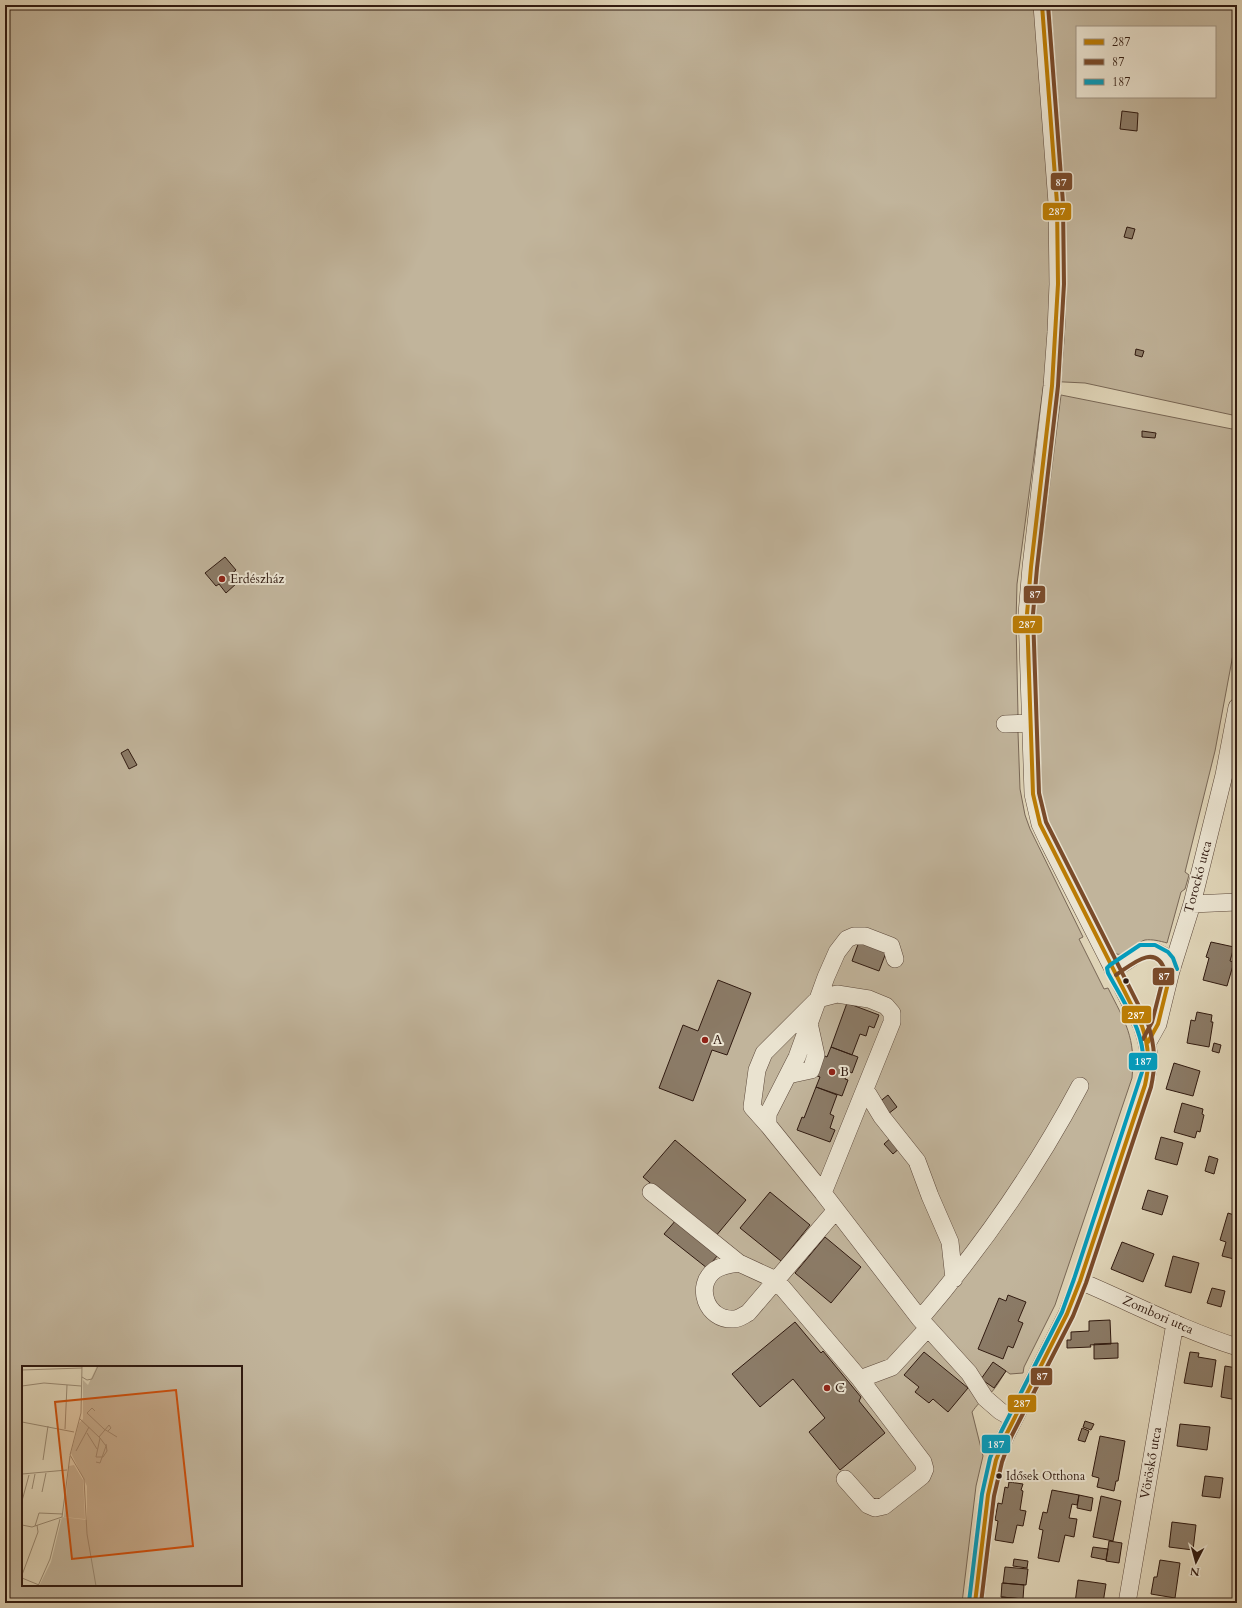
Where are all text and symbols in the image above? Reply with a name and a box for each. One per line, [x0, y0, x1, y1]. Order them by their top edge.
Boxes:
legend [1076, 26, 1216, 98]
text: 287 [1112, 34, 1130, 50]
text: 87 [1112, 54, 1124, 70]
text: 187 [1112, 74, 1130, 90]
line badge: 87 [1050, 172, 1073, 191]
text: 87 [1055, 175, 1067, 190]
line badge: 287 [1042, 202, 1072, 221]
text: 287 [1049, 204, 1066, 219]
place label: Erdészház [230, 570, 284, 588]
marker: Erdészház [217, 574, 227, 584]
line badge: 87 [1023, 585, 1046, 604]
text: 87 [1029, 587, 1041, 602]
line badge: 287 [1012, 615, 1043, 634]
text: 287 [1019, 617, 1036, 632]
street label: Torockó utca [1180, 838, 1216, 915]
line badge: 87 [1152, 967, 1175, 986]
text: 87 [1158, 969, 1170, 984]
unlabelled marker [1121, 976, 1131, 986]
line badge: 287 [1121, 1005, 1152, 1024]
text: 287 [1128, 1008, 1145, 1023]
place label: A [713, 1031, 723, 1049]
marker: A [700, 1035, 710, 1045]
line badge: 187 [1128, 1052, 1158, 1071]
text: 187 [1135, 1054, 1152, 1069]
place label: B [840, 1063, 849, 1081]
marker: B [827, 1067, 837, 1077]
street label: Zombori utca [1120, 1291, 1197, 1339]
inset map [22, 1366, 242, 1586]
line badge: 87 [1030, 1367, 1053, 1386]
text: 87 [1036, 1369, 1048, 1384]
place label: C [835, 1379, 845, 1397]
marker: C [822, 1383, 832, 1393]
line badge: 287 [1007, 1394, 1037, 1413]
text: 287 [1014, 1396, 1031, 1411]
street label: Vöröskő utca [1136, 1425, 1166, 1500]
line badge: 187 [981, 1434, 1011, 1454]
text: 187 [988, 1437, 1005, 1452]
place label: Idősek Otthona [1006, 1468, 1086, 1484]
marker: Idősek Otthona [994, 1471, 1004, 1481]
north arrow [1176, 1542, 1216, 1582]
text: N [1189, 1563, 1201, 1579]

